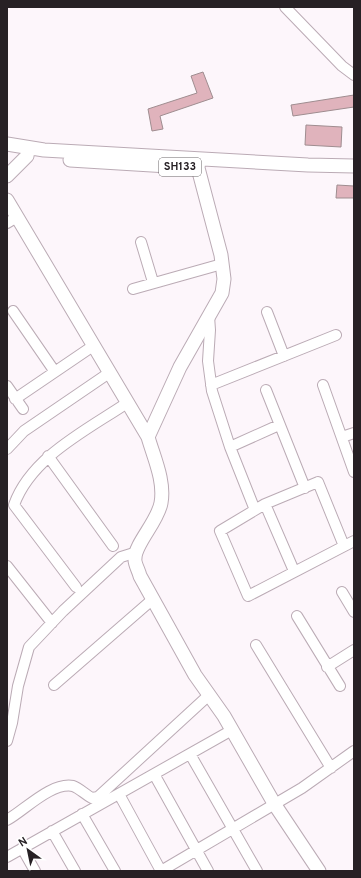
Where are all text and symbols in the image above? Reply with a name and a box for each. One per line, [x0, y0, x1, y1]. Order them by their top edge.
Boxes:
road number: SH133 [159, 158, 201, 176]
north arrow [8, 830, 48, 870]
text: N [16, 834, 30, 850]

